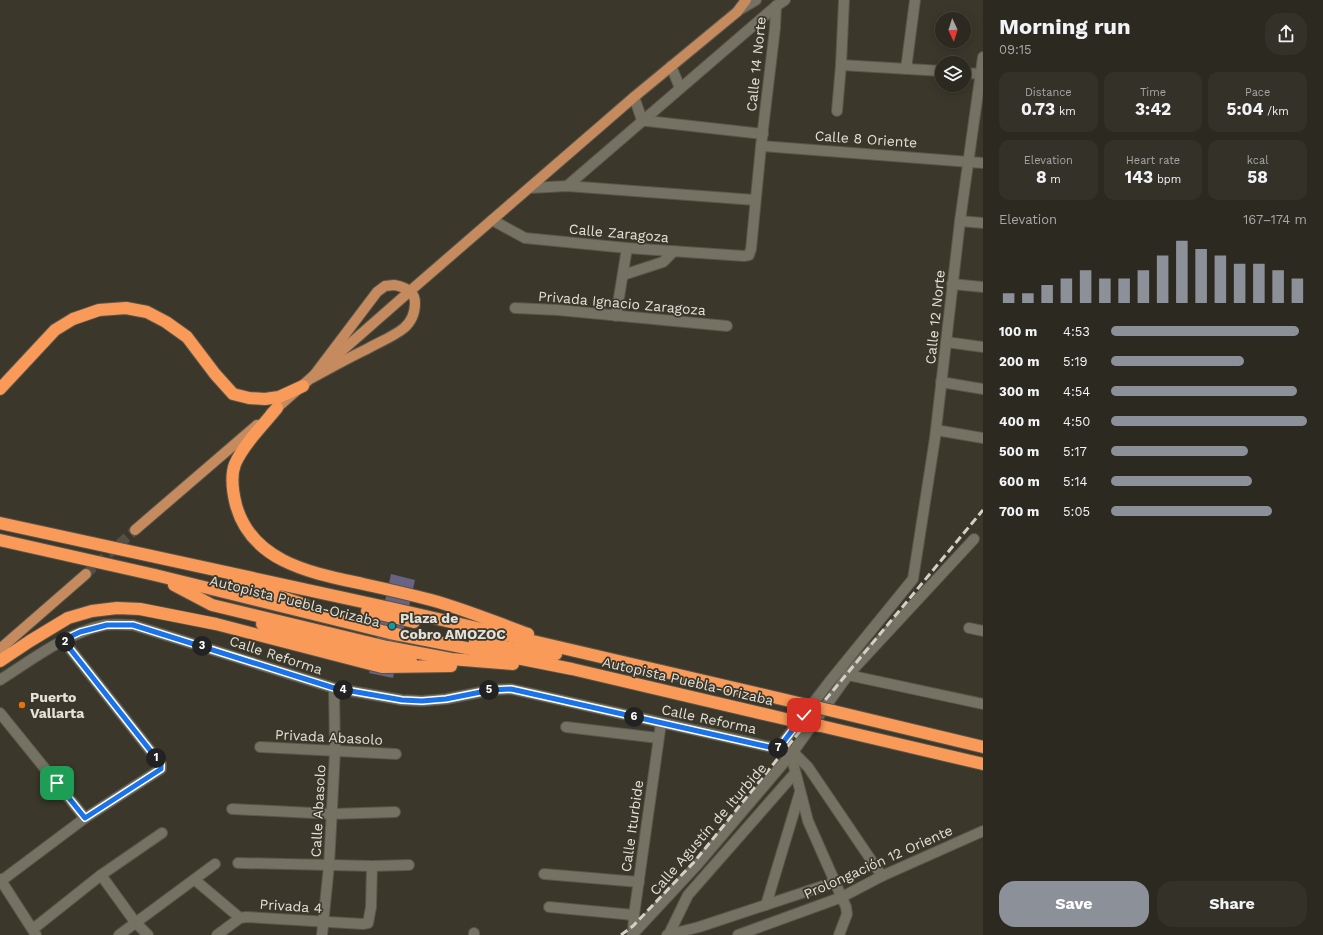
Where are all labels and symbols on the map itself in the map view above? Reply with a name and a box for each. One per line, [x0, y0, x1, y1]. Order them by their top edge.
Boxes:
north arrow [935, 12, 971, 48]
street label: Calle 14 Norte [743, 16, 769, 112]
street label: Calle 8 Oriente [814, 127, 918, 151]
street label: Calle Zaragoza [568, 221, 670, 245]
street label: Calle 12 Norte [922, 269, 948, 365]
street label: Privada Ignacio Zaragoza [537, 288, 707, 318]
street label: Autopista Puebla-Orizaba [208, 572, 382, 630]
place label: Plaza de Cobro AMOZOC [400, 610, 506, 642]
marker: Plaza de Cobro AMOZOC [387, 621, 397, 631]
pin: 2 [55, 632, 75, 652]
street label: Calle Reforma [228, 632, 325, 678]
pin: 3 [192, 636, 212, 656]
street label: Autopista Puebla-Orizaba [601, 653, 775, 709]
pin: 4 [333, 680, 353, 700]
pin: 5 [479, 680, 499, 700]
place label: Puerto Vallarta [30, 689, 85, 721]
pin [787, 698, 821, 732]
marker: Puerto Vallarta [17, 700, 27, 710]
street label: Calle Reforma [660, 701, 758, 737]
pin: 6 [624, 707, 644, 727]
street label: Privada Abasolo [275, 726, 383, 748]
pin: 7 [768, 738, 788, 758]
pin: 1 [146, 748, 166, 768]
street label: Calle Agustín de Iturbide [646, 760, 770, 898]
street label: Calle Abasolo [308, 764, 328, 858]
pin [40, 766, 74, 800]
street label: Calle Iturbide [618, 779, 646, 873]
street label: Prolongación 12 Oriente [801, 822, 955, 902]
street label: Privada 4 [259, 896, 323, 916]

